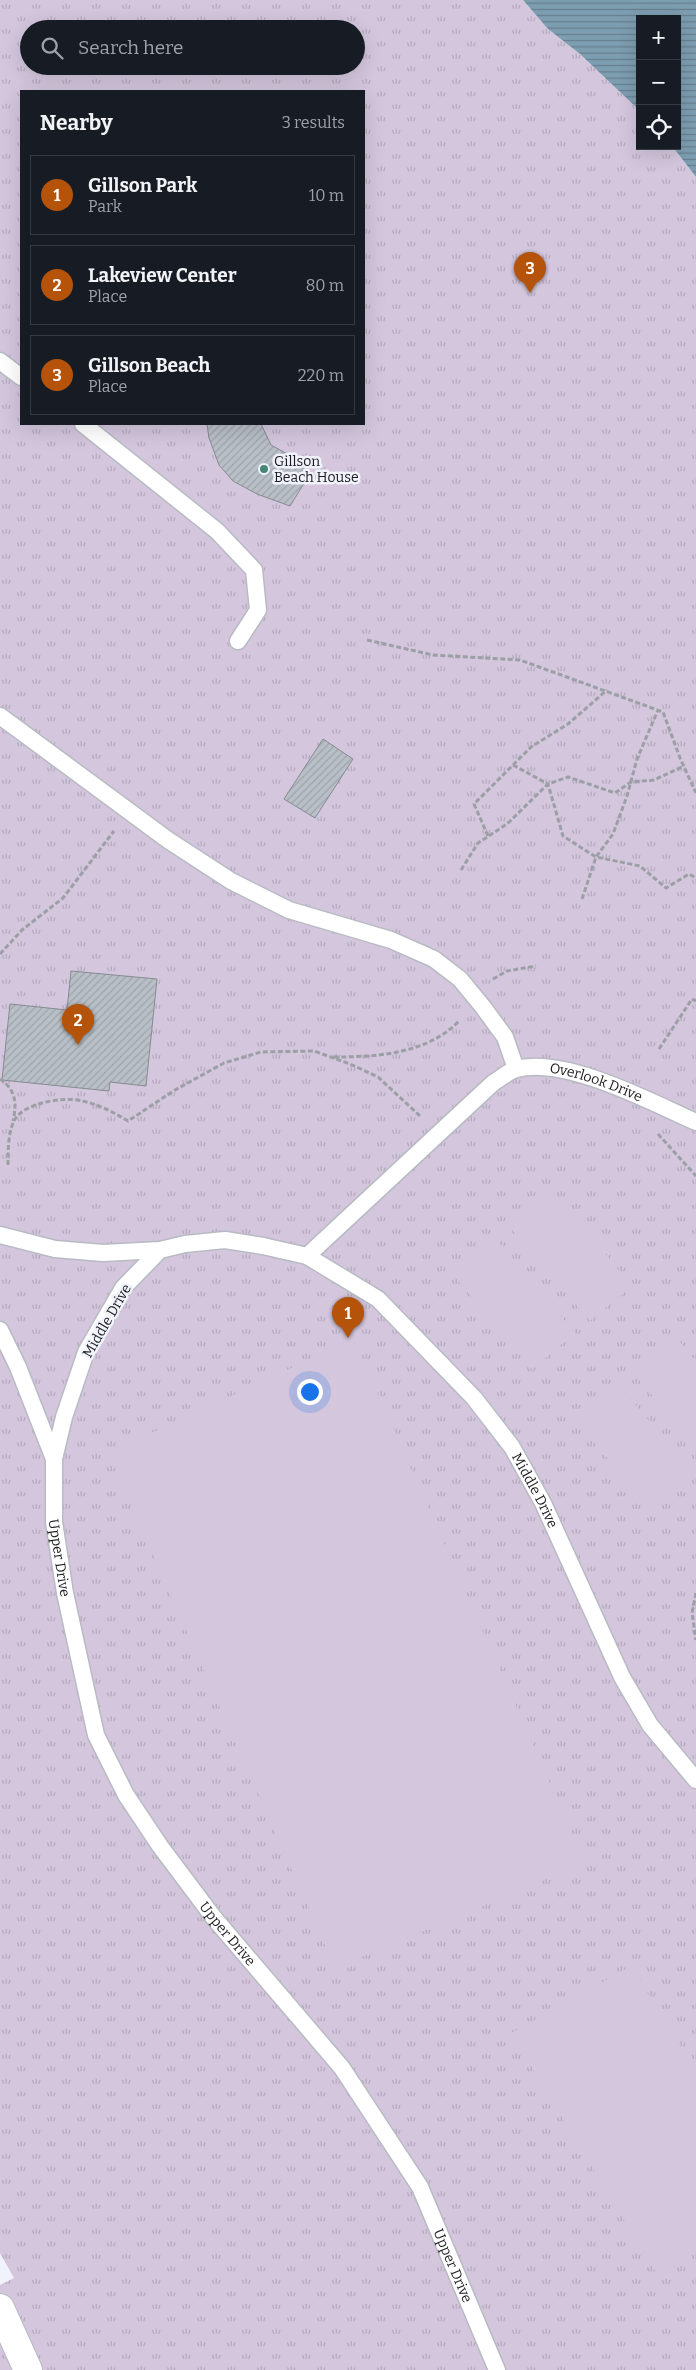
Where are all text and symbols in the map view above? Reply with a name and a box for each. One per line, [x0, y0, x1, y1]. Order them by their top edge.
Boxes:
map controls [636, 15, 681, 150]
button: + [636, 15, 681, 60]
search box [20, 20, 365, 75]
icon: search [38, 34, 66, 62]
text: Search here [78, 36, 183, 59]
button: − [636, 60, 681, 105]
button: locate [636, 105, 681, 150]
text: Nearby [40, 110, 113, 136]
text: 3 results [282, 113, 345, 132]
text: Gillson Park [88, 174, 197, 197]
text: 1 [54, 186, 60, 205]
text: 10 m [309, 186, 344, 205]
text: Park [88, 197, 122, 216]
pin: 3 [514, 252, 546, 293]
text: Lakeview Center [88, 264, 237, 287]
text: 2 [52, 276, 62, 295]
text: 80 m [306, 276, 344, 295]
text: Place [88, 287, 127, 306]
text: Gillson Beach [88, 354, 210, 377]
text: 3 [52, 366, 62, 385]
text: 220 m [298, 366, 344, 385]
text: Place [88, 377, 127, 396]
place label: Gillson Beach House [274, 453, 359, 486]
marker: Gillson Beach House [258, 463, 270, 475]
pin: 2 [62, 1004, 94, 1045]
street label: Overlook Drive [549, 1059, 645, 1105]
street label: Middle Drive [79, 1281, 135, 1361]
pin: 1 [332, 1297, 364, 1338]
your location [297, 1379, 323, 1405]
street label: Middle Drive [508, 1450, 562, 1530]
street label: Upper Drive [45, 1518, 74, 1598]
street label: Upper Drive [196, 1898, 259, 1969]
street label: Upper Drive [430, 2226, 476, 2305]

